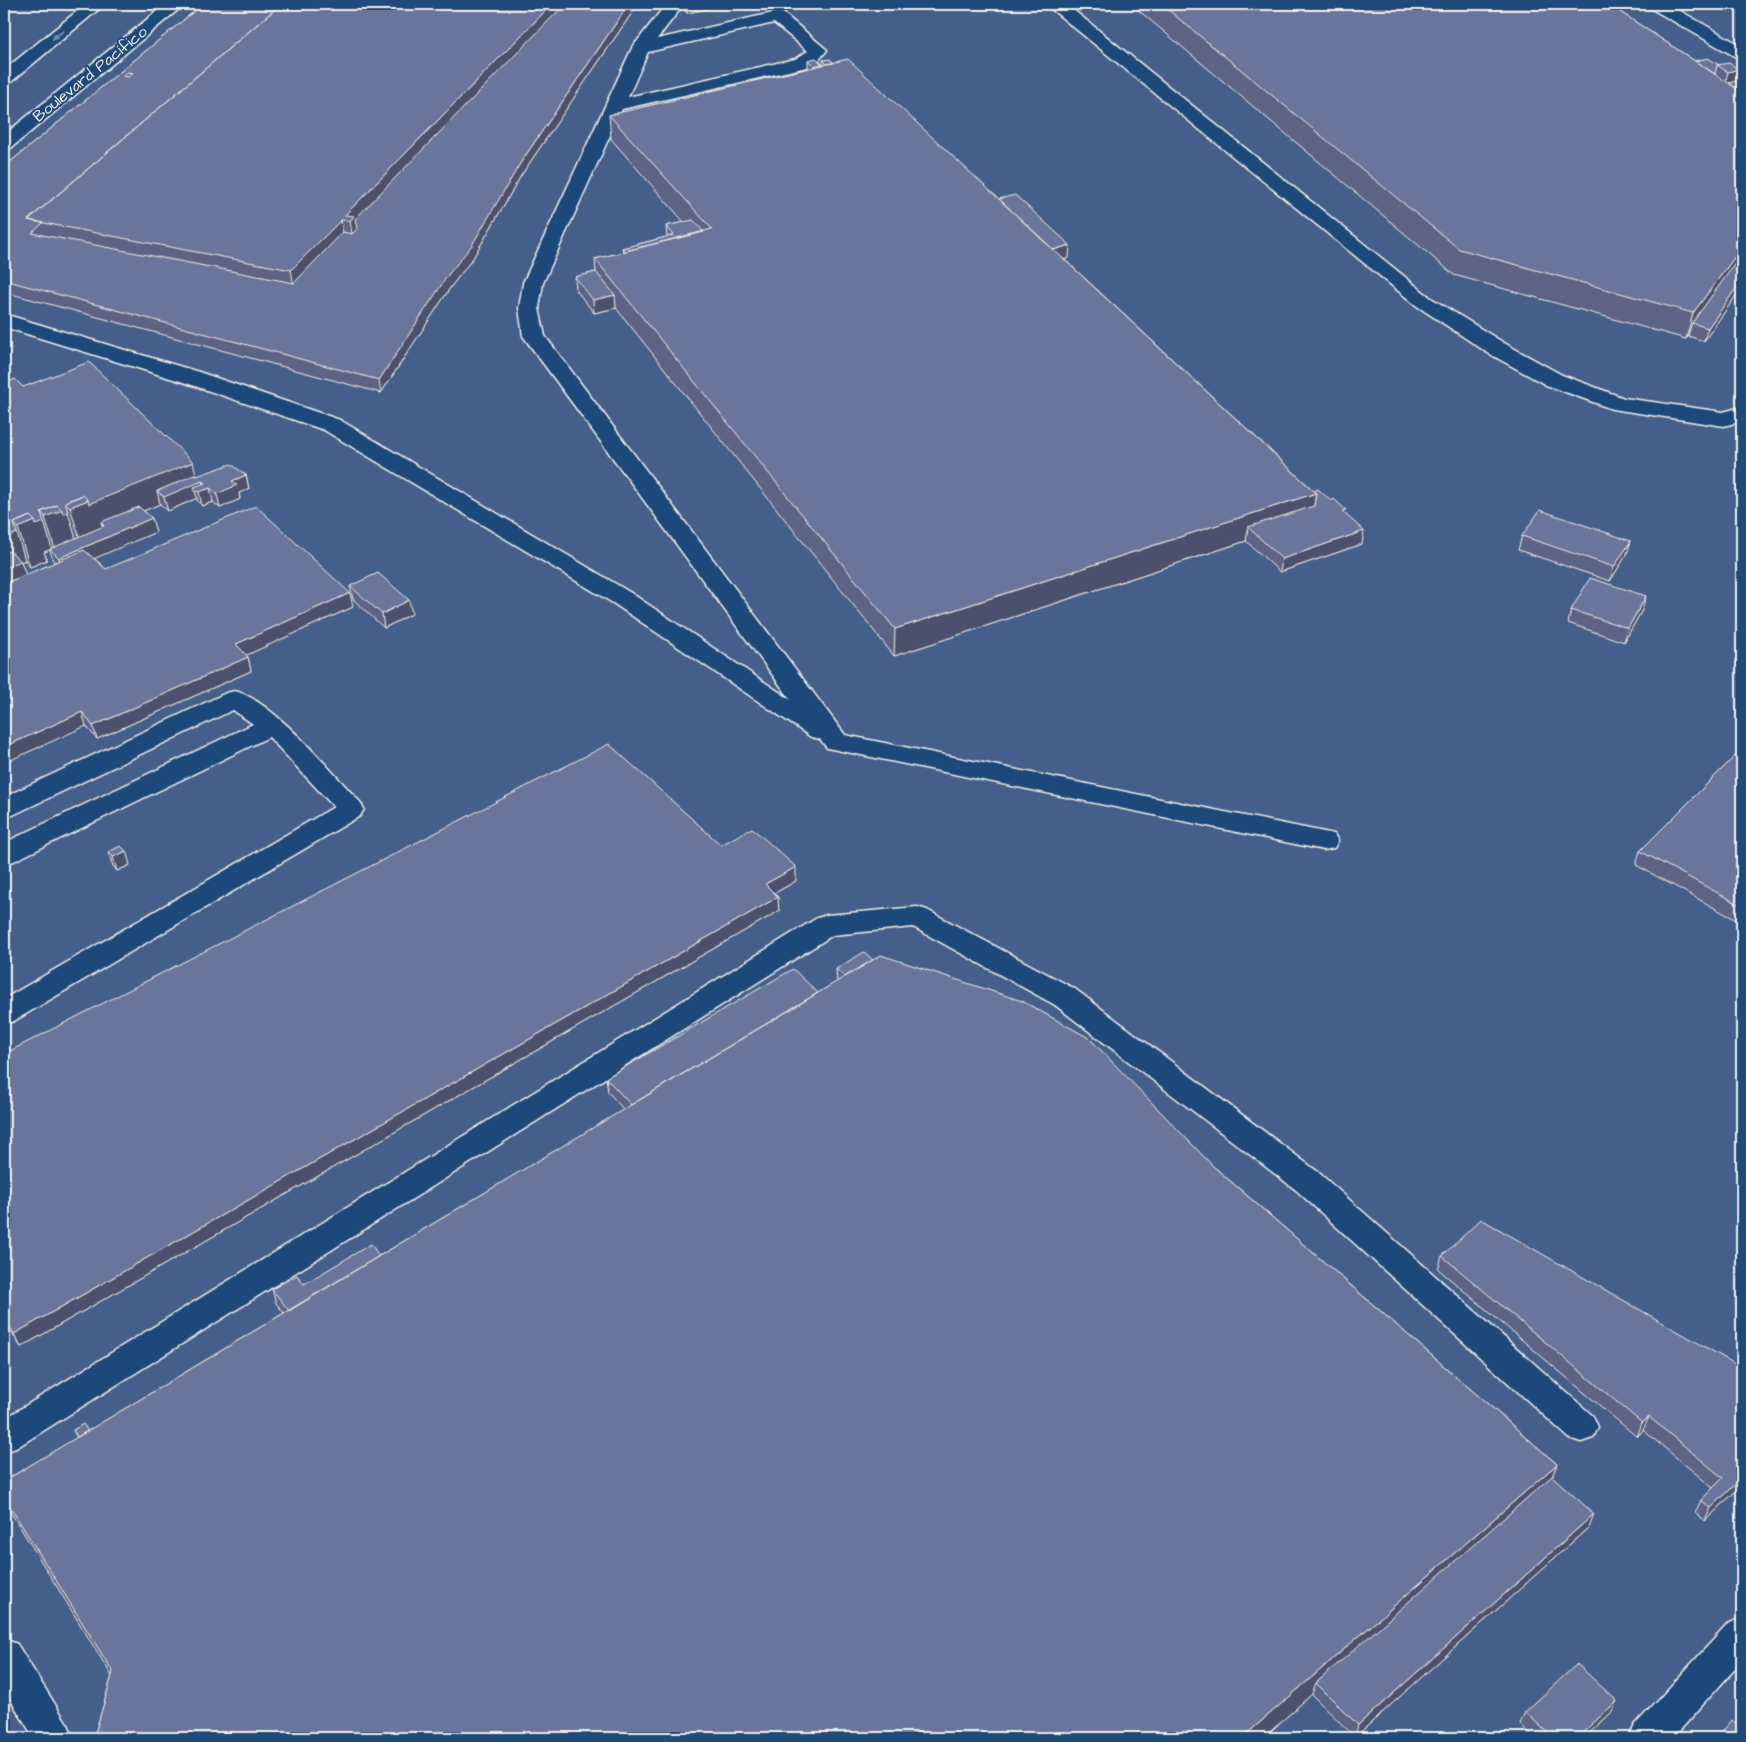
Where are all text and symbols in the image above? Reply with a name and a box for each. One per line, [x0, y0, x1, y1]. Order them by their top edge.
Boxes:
street label: Boulevard Pacífico [28, 21, 152, 127]
one-way arrow [52, 29, 65, 40]

